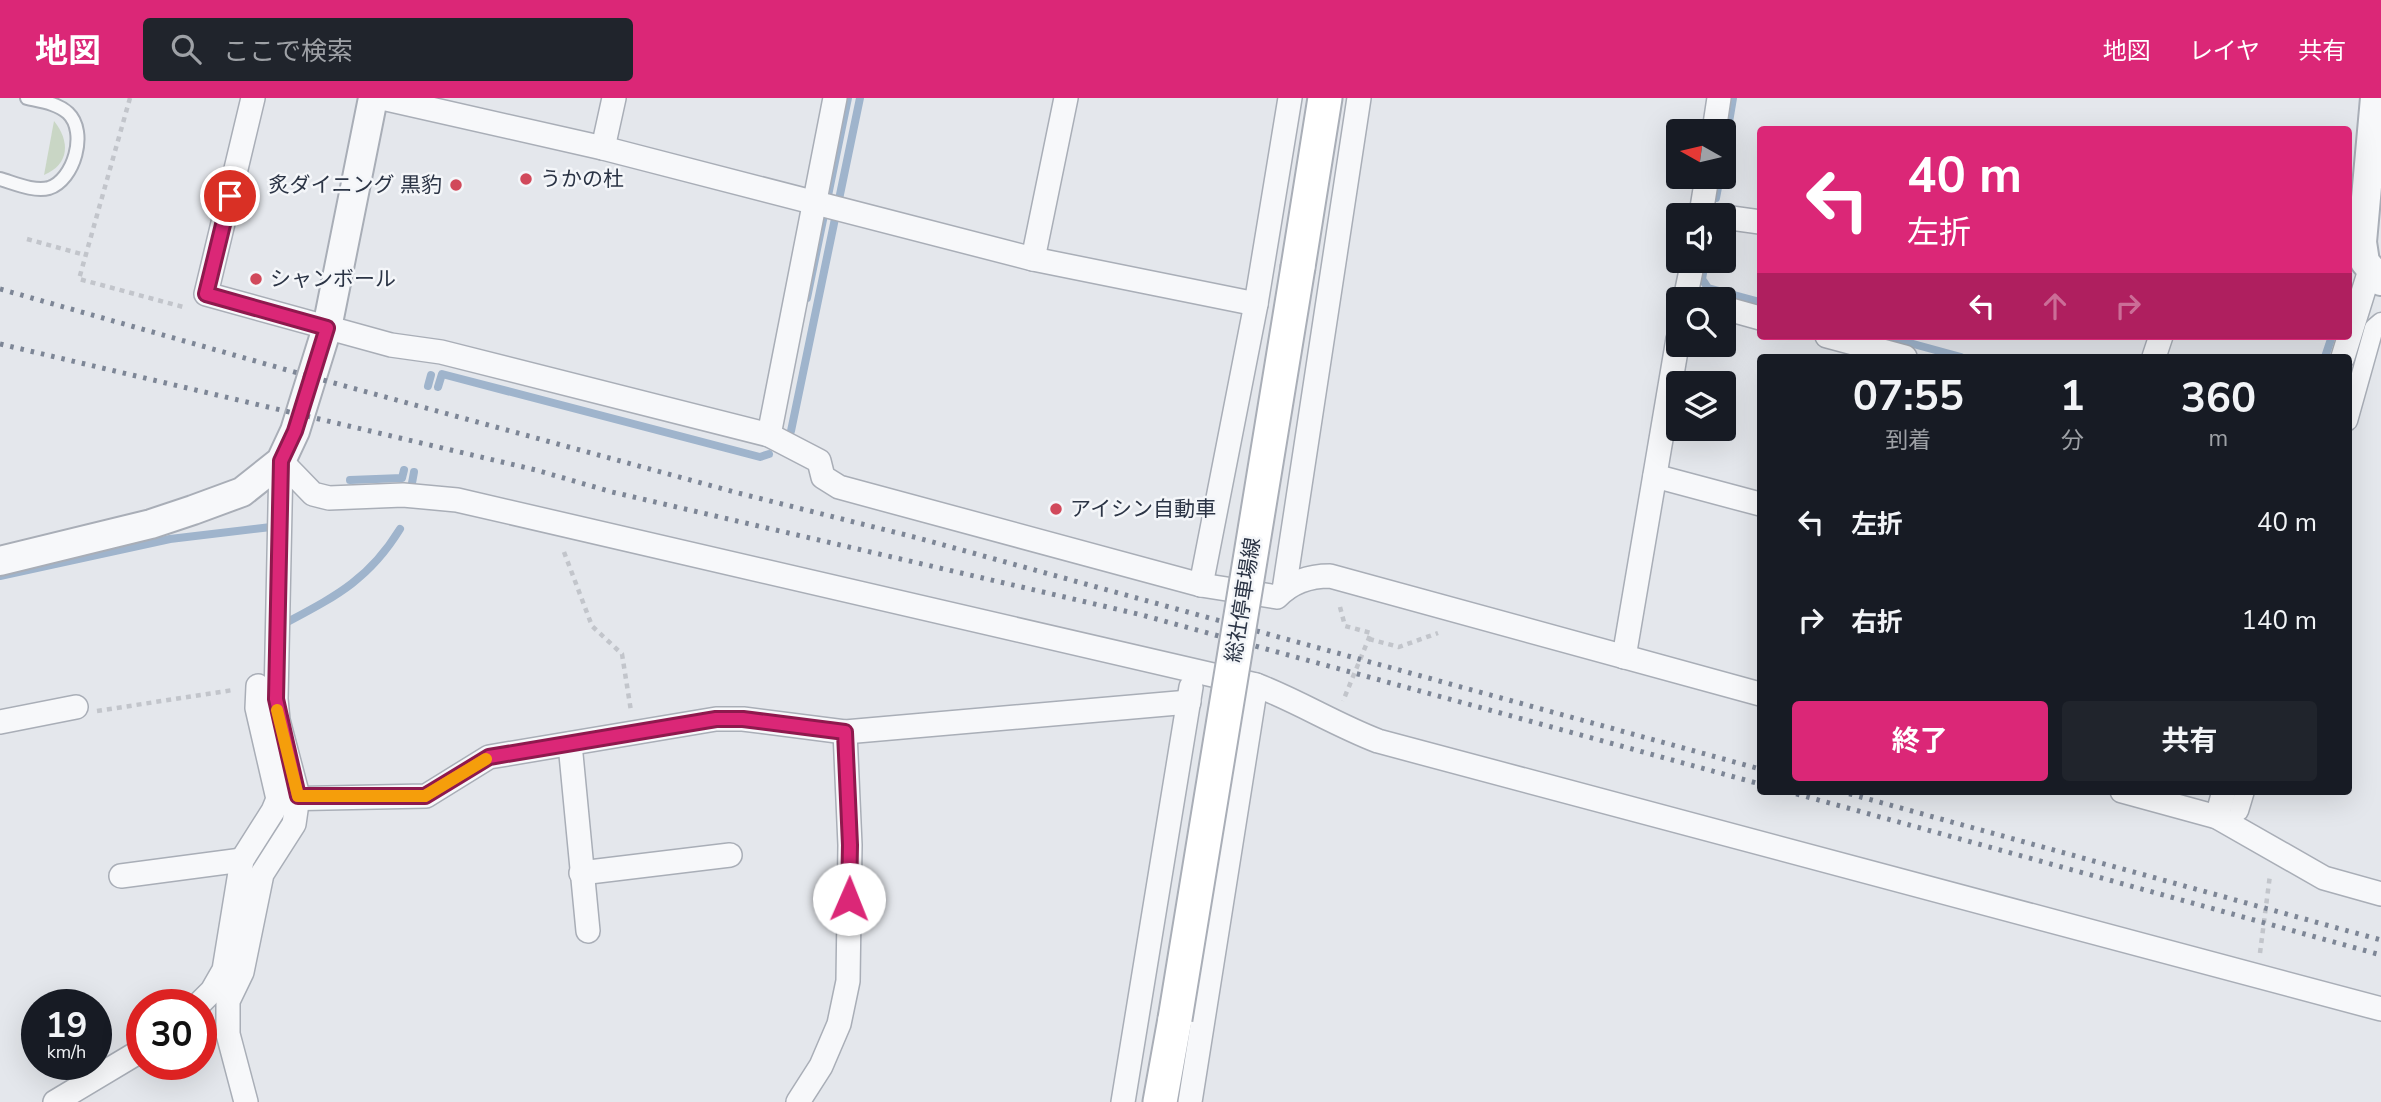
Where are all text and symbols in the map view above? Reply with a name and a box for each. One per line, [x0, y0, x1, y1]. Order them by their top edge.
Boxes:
search box [143, 18, 633, 81]
text: 地図 [35, 29, 101, 74]
icon: search [167, 30, 205, 68]
text: ここで検索 [223, 34, 353, 69]
text: 地図 [2103, 35, 2151, 67]
text: レイヤ [2189, 35, 2260, 67]
text: 共有 [2298, 35, 2346, 67]
north arrow [1666, 119, 1736, 189]
map controls [1666, 119, 1736, 441]
text: 40 m [1907, 142, 2022, 209]
icon: left [1792, 154, 1883, 245]
place label: うかの杜 [540, 165, 624, 193]
pin [200, 166, 260, 226]
place label: 炙ダイニング 黒豹 [269, 171, 442, 199]
marker: うかの杜 [518, 171, 534, 187]
icon: arrive [211, 177, 249, 215]
marker: 炙ダイニング 黒豹 [448, 177, 464, 193]
button: sound [1666, 203, 1736, 273]
text: 左折 [1907, 211, 1971, 254]
place label: シャンボール [270, 265, 396, 293]
marker: シャンボール [248, 271, 264, 287]
button: search [1666, 287, 1736, 357]
icon: left [1963, 287, 2001, 325]
icon: ahead [2036, 287, 2074, 325]
icon: right [2109, 287, 2147, 325]
text: 07:55 [1853, 368, 1964, 425]
text: 1 [2060, 368, 2085, 425]
text: 360 [2181, 370, 2256, 427]
button: layers [1666, 371, 1736, 441]
text: m [2209, 423, 2228, 454]
text: 到着 [1885, 425, 1931, 456]
text: 分 [2061, 425, 2084, 456]
place label: アイシン自動車 [1070, 495, 1216, 523]
marker: アイシン自動車 [1048, 501, 1064, 517]
icon: left [1792, 503, 1830, 541]
text: 40 m [2257, 505, 2317, 540]
text: 左折 [1851, 507, 1903, 542]
street label: 総社停車場線 [1219, 536, 1267, 664]
icon: right [1792, 601, 1830, 639]
text: 140 m [2241, 603, 2317, 638]
text: 右折 [1851, 605, 1903, 640]
button: 終了 [1792, 701, 2048, 781]
button: 共有 [2062, 701, 2317, 781]
position arrow [812, 862, 886, 936]
speed limit sign: 30 [126, 989, 217, 1080]
text: 19 [45, 1002, 88, 1049]
text: km/h [47, 1040, 86, 1064]

